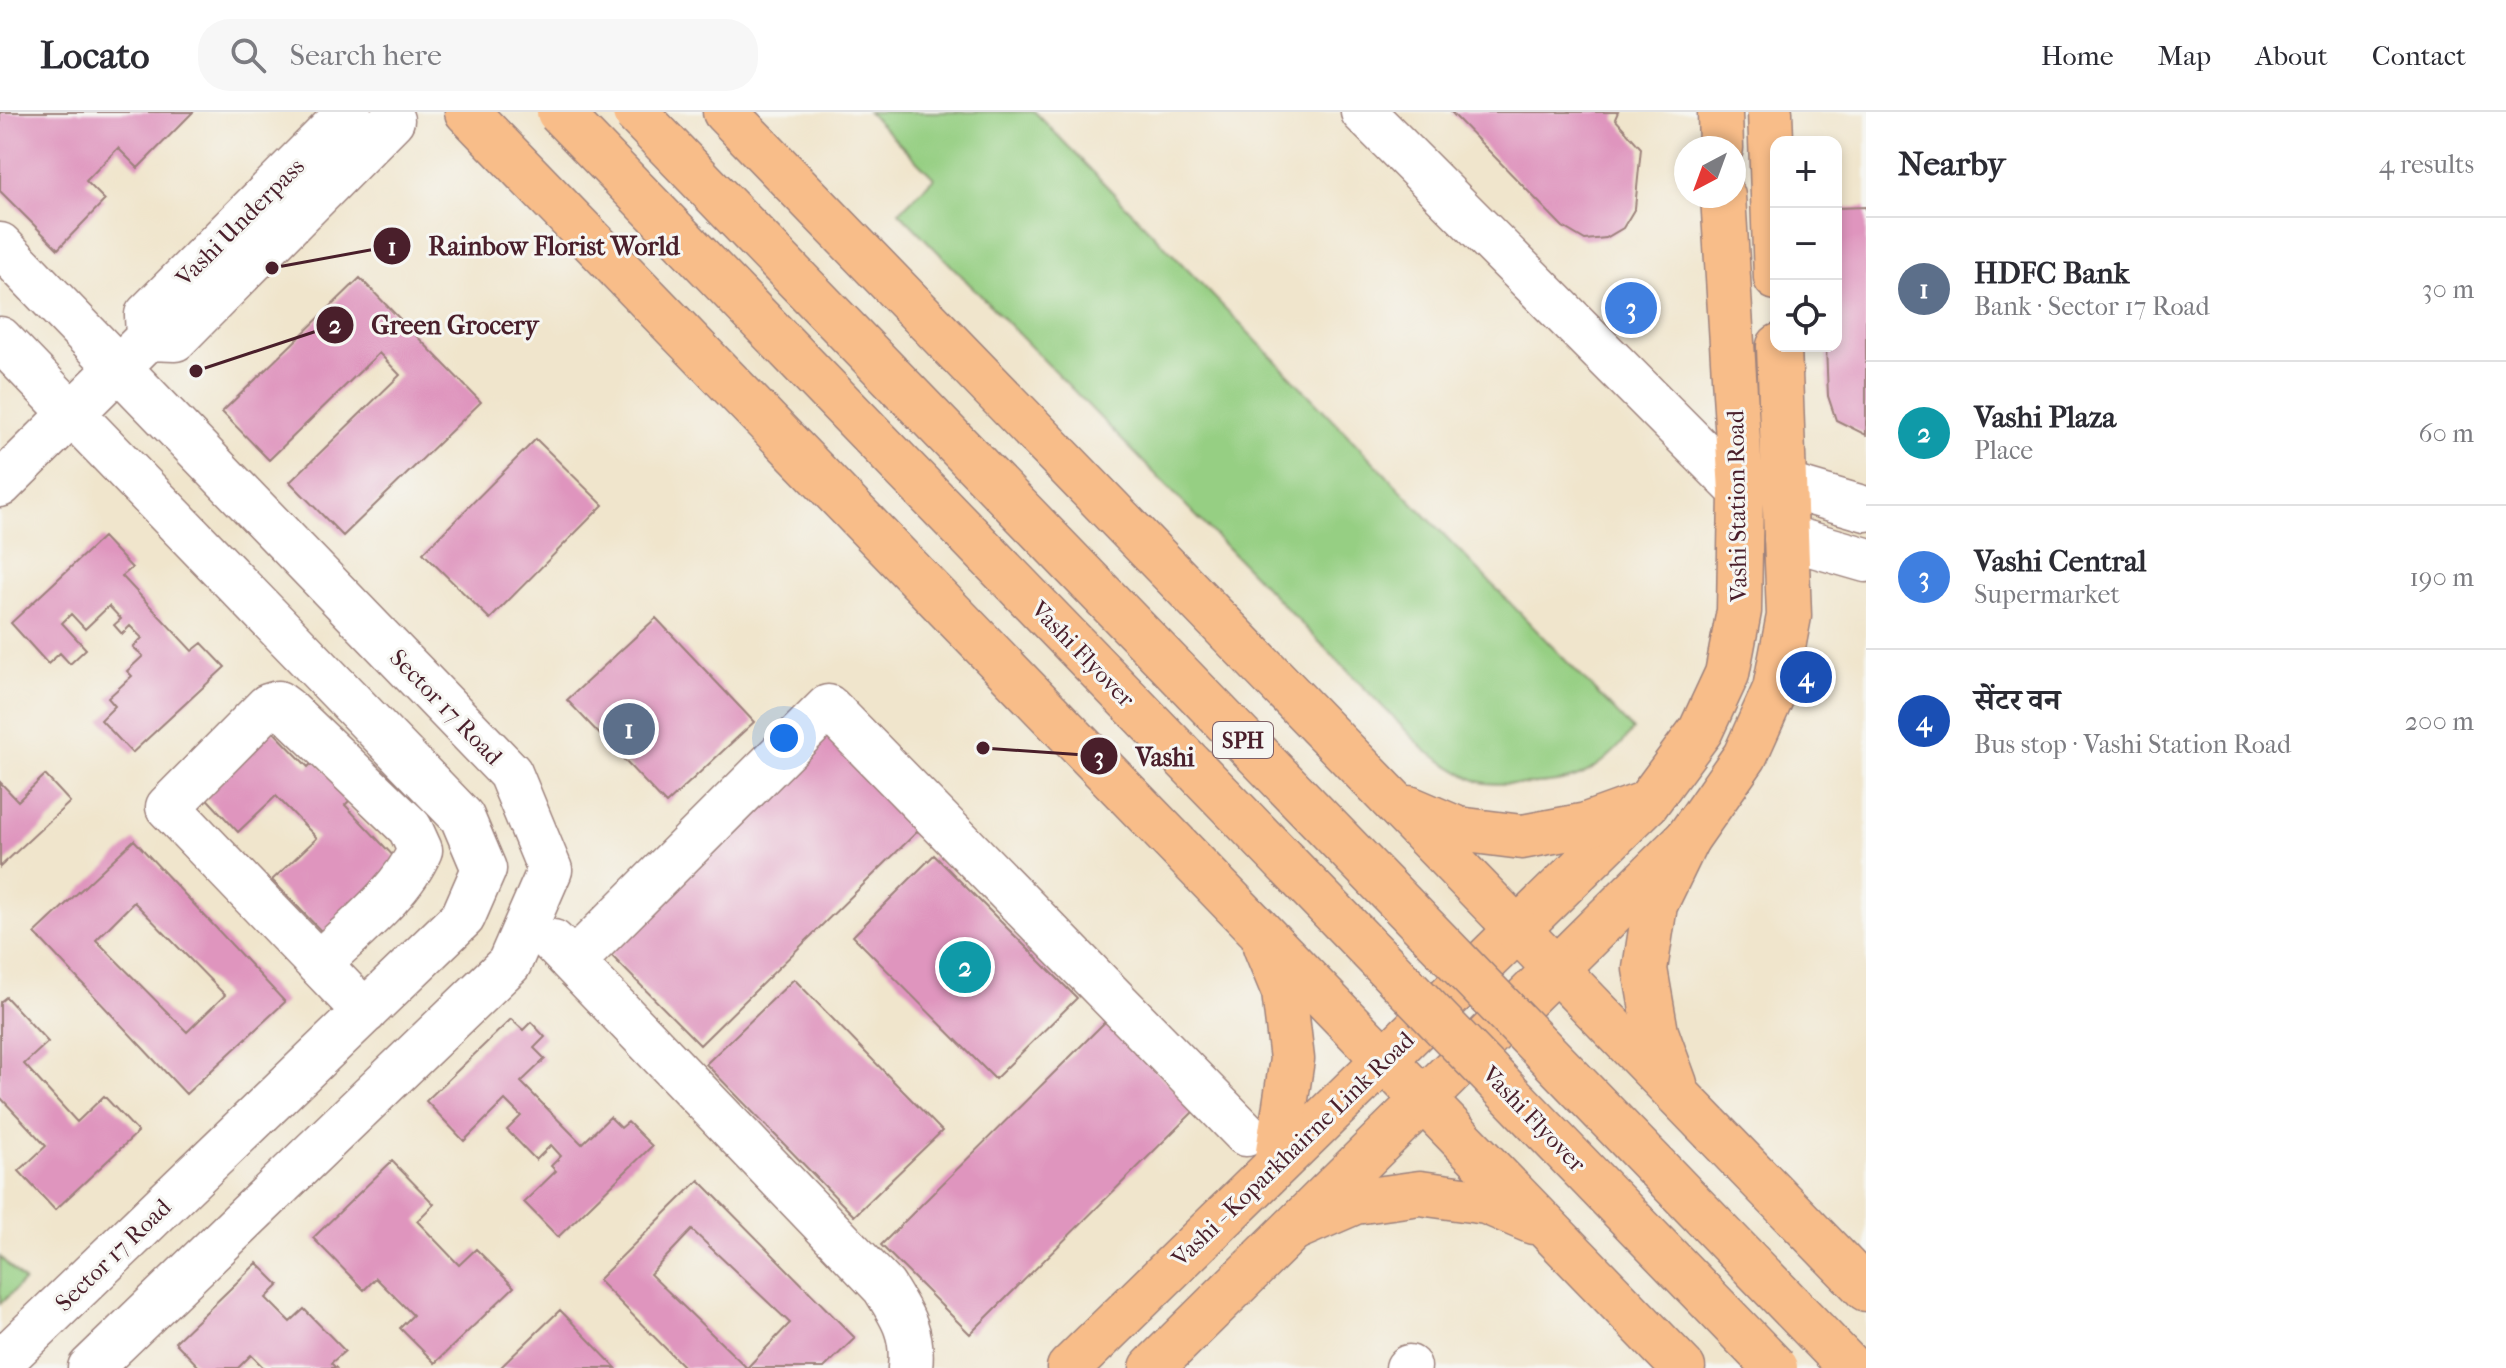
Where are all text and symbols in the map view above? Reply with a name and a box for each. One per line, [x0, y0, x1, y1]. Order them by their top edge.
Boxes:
search box [198, 19, 758, 91]
text: Locato [40, 33, 150, 78]
icon: search [226, 33, 270, 77]
text: Search here [290, 38, 442, 73]
text: Home [2041, 39, 2114, 72]
text: Map [2158, 39, 2211, 72]
text: About [2255, 39, 2328, 72]
text: Contact [2372, 39, 2466, 72]
north arrow [1674, 136, 1746, 208]
map controls [1770, 136, 1842, 352]
button: + [1770, 136, 1842, 208]
text: Nearby [1898, 144, 2005, 184]
text: 4 results [2379, 149, 2474, 180]
street label: Vashi Underpass [169, 152, 310, 293]
button: − [1770, 208, 1842, 280]
callout: Rainbow Florist World [372, 221, 696, 271]
text: Rainbow Florist World [428, 231, 681, 262]
text: 1 [388, 233, 396, 261]
text: HDFC Bank [1974, 256, 2129, 291]
text: 1 [1919, 274, 1929, 305]
text: 30 m [2422, 274, 2474, 305]
pin: 3 [1605, 278, 1657, 338]
button: locate [1770, 280, 1842, 352]
text: Bank · Sector 17 Road [1974, 291, 2210, 322]
callout: Green Grocery [315, 300, 555, 350]
text: Green Grocery [371, 310, 541, 341]
text: 2 [329, 311, 341, 339]
text: Vashi Plaza [1974, 400, 2116, 435]
street label: Vashi Station Road [1721, 409, 1753, 603]
text: 2 [1917, 418, 1931, 449]
text: 60 m [2418, 418, 2474, 449]
text: Place [1974, 435, 2033, 466]
text: Vashi Central [1974, 544, 2147, 579]
text: 3 [1919, 562, 1929, 593]
text: 190 m [2410, 562, 2474, 593]
text: Supermarket [1974, 579, 2120, 610]
street label: Vashi Flyover [1025, 594, 1141, 713]
street label: Sector 17 Road [384, 644, 509, 771]
pin: 4 [1780, 647, 1832, 707]
text: सेंटर वन [1974, 683, 2060, 718]
pin: 1 [603, 699, 655, 759]
text: 4 [1916, 706, 1932, 737]
text: 200 m [2405, 706, 2474, 737]
your location [764, 718, 804, 758]
road number: SPH [1213, 722, 1273, 758]
text: Bus stop · Vashi Station Road [1974, 729, 2291, 760]
callout: Vashi [1079, 731, 1211, 781]
text: Vashi [1134, 742, 1195, 773]
text: 3 [1094, 743, 1104, 771]
pin: 2 [939, 937, 991, 997]
street label: Vashi - Koparkhairne Link Road [1165, 1025, 1421, 1273]
street label: Vashi Flyover [1476, 1059, 1592, 1178]
street label: Sector 17 Road [50, 1192, 177, 1317]

